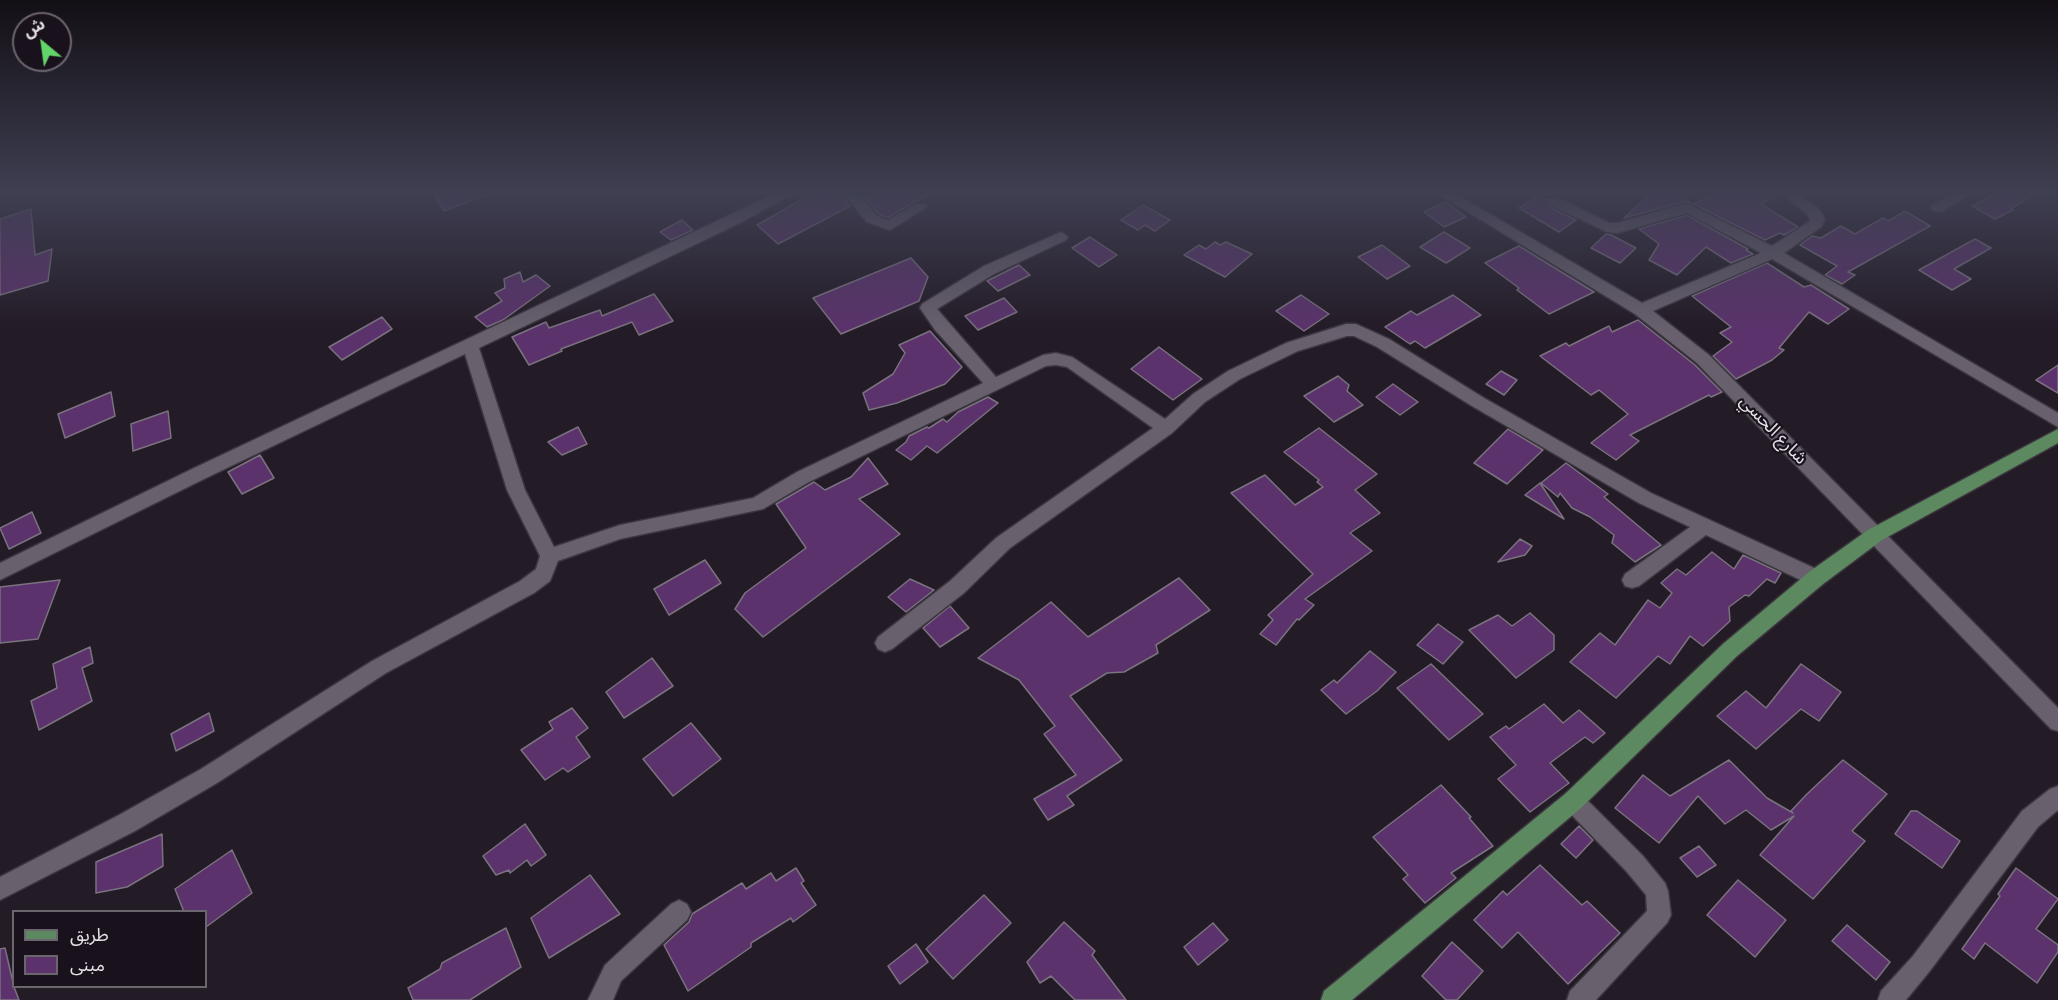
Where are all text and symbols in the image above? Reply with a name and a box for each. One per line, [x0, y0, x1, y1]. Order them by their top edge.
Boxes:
north arrow [12, 12, 72, 72]
text: ش [20, 14, 48, 41]
street label: شارع الحسي [1735, 391, 1811, 469]
legend [12, 910, 207, 988]
text: طريق [70, 924, 109, 946]
text: مبنى [70, 954, 105, 976]

